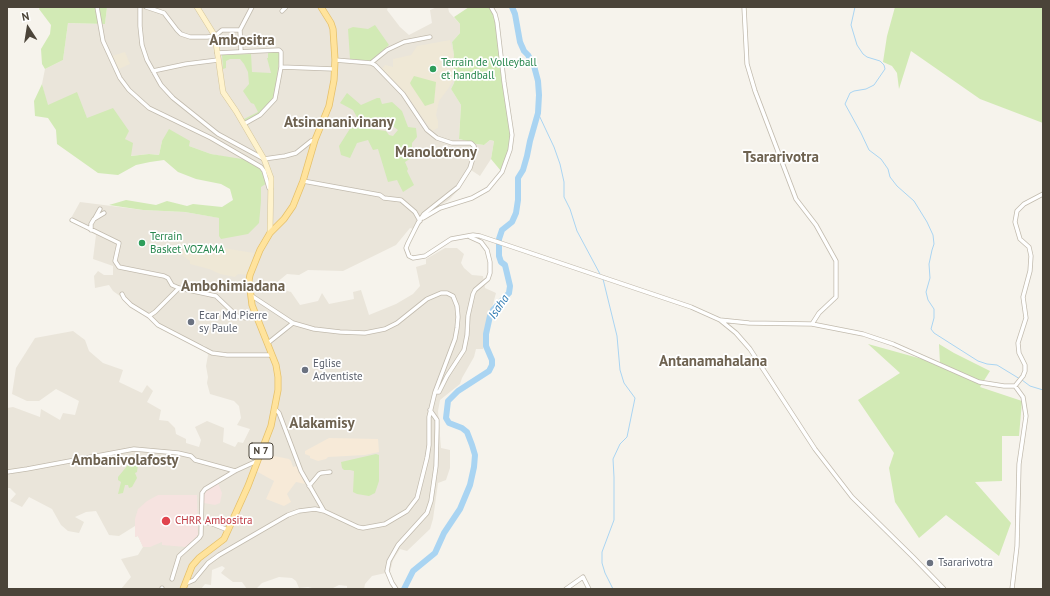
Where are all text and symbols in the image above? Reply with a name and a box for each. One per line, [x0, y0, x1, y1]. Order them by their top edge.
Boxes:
north arrow [8, 8, 48, 48]
text: N [21, 9, 30, 24]
district label: Ambositra [209, 32, 275, 50]
place label: Terrain de Volleyball et handball [441, 56, 537, 82]
marker: Terrain de Volleyball et handball [428, 64, 438, 74]
district label: Atsinananivinany [284, 114, 394, 132]
district label: Manolotrony [395, 144, 477, 162]
district label: Tsararivotra [743, 149, 819, 167]
place label: Terrain Basket VOZAMA [150, 230, 224, 256]
marker: Terrain Basket VOZAMA [137, 238, 147, 248]
district label: Ambohimiadana [181, 278, 285, 296]
water label: Isaha [486, 292, 512, 322]
place label: Ecar Md Pierre sy Paule [199, 309, 267, 335]
marker: Ecar Md Pierre sy Paule [186, 317, 196, 327]
district label: Antanamahalana [659, 353, 767, 371]
place label: Eglise Adventiste [313, 357, 363, 383]
marker: Eglise Adventiste [300, 365, 310, 375]
district label: Alakamisy [289, 415, 355, 433]
road number: N 7 [249, 443, 273, 459]
district label: Ambanivolafosty [72, 452, 178, 470]
place label: CHRR Ambositra [175, 514, 252, 528]
marker: CHRR Ambositra [160, 515, 172, 527]
place label: Tsararivotra [938, 556, 993, 570]
marker: Tsararivotra [925, 558, 935, 568]

